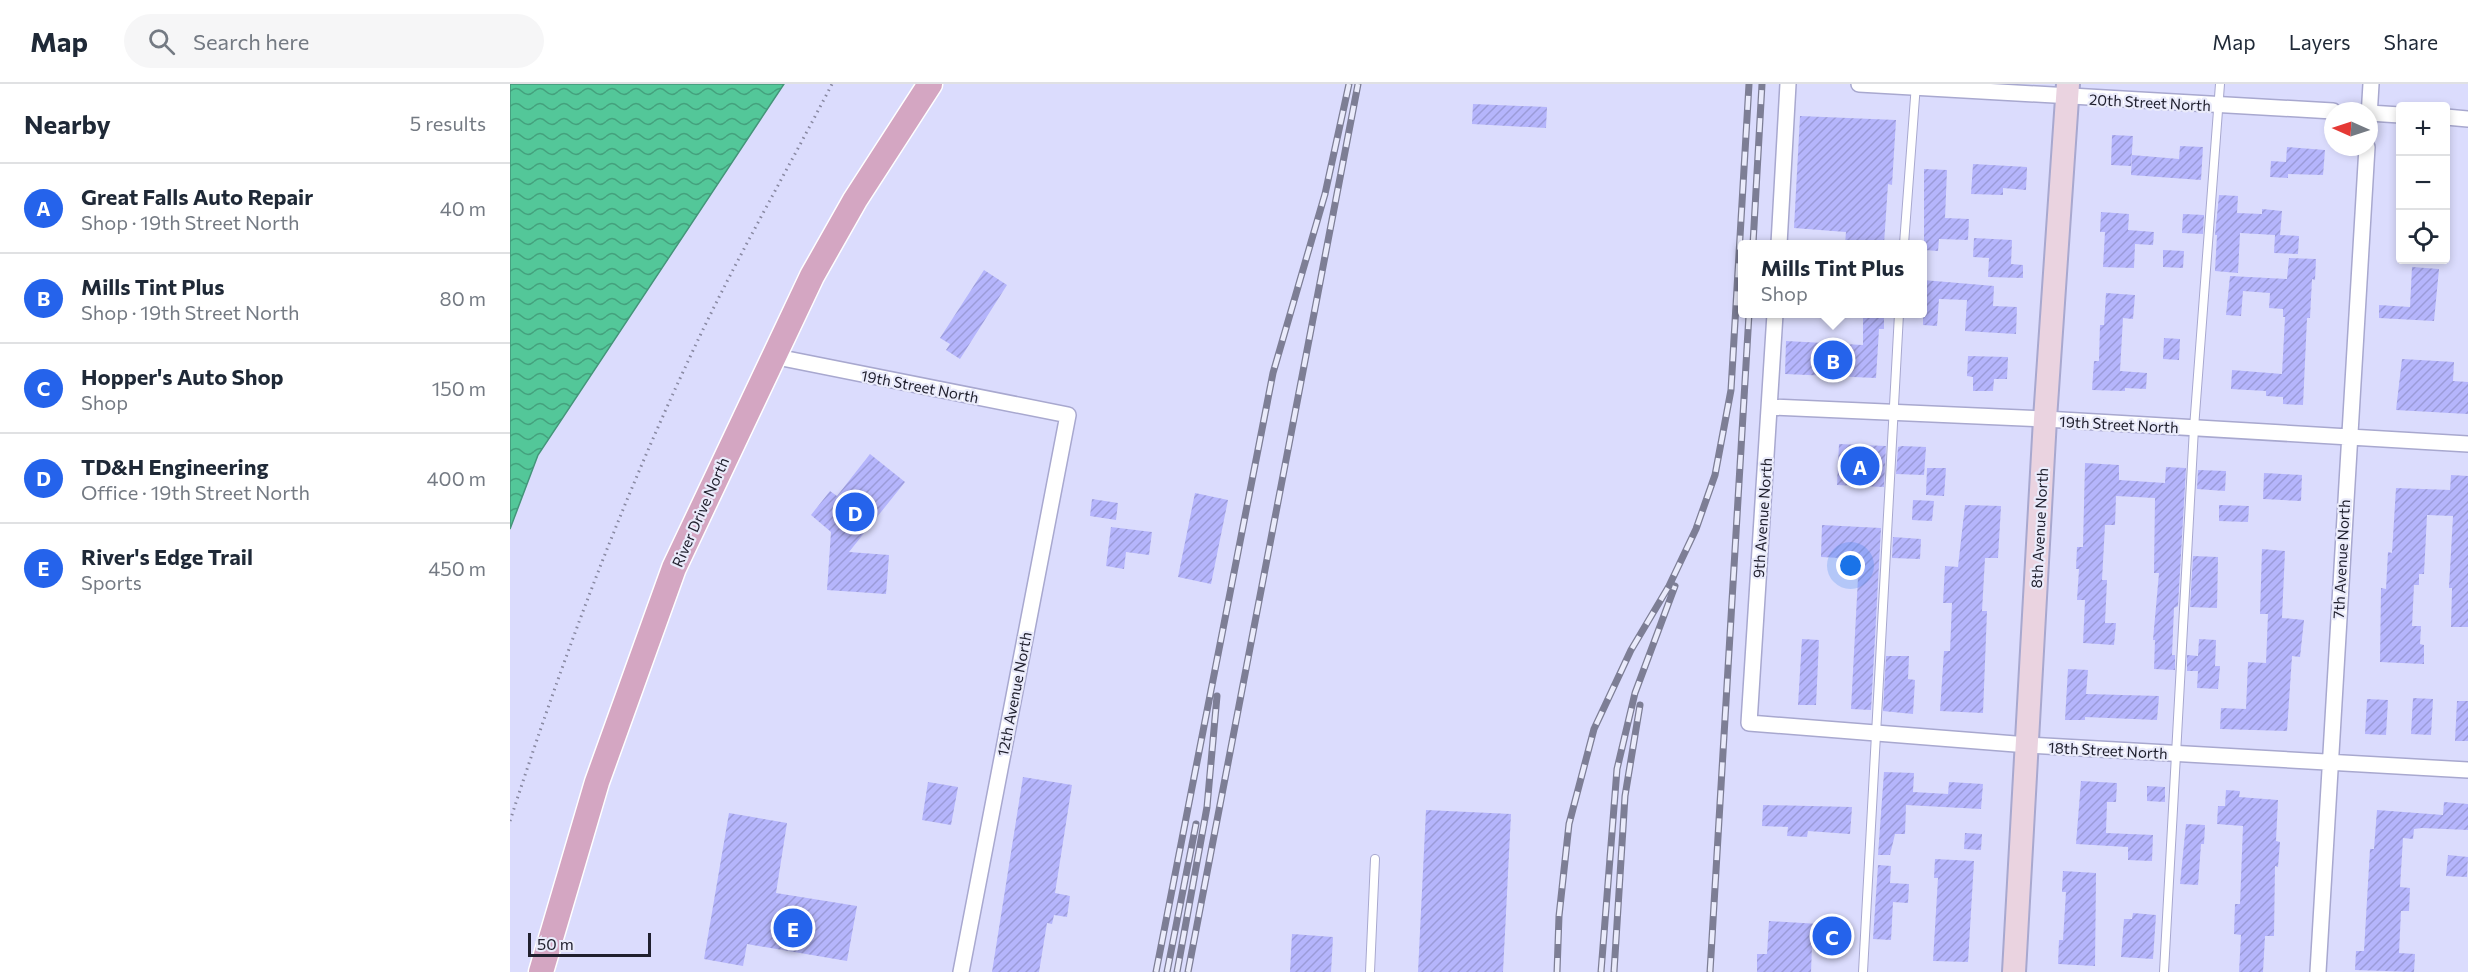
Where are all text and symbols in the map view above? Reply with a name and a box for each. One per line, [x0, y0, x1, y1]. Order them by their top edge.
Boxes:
search box [124, 14, 544, 68]
text: Map [30, 24, 88, 58]
icon: search [145, 25, 178, 58]
text: Search here [193, 28, 309, 55]
text: Map [2212, 29, 2256, 54]
text: Layers [2289, 29, 2351, 54]
text: Share [2384, 29, 2438, 54]
street label: 20th Street North [2089, 90, 2211, 114]
north arrow [2324, 102, 2378, 156]
map controls [2396, 102, 2450, 264]
button: + [2396, 102, 2450, 156]
text: Nearby [24, 108, 111, 139]
text: 5 results [410, 111, 486, 135]
button: − [2396, 156, 2450, 210]
text: Great Falls Auto Repair [81, 183, 313, 210]
text: A [36, 196, 51, 220]
text: 40 m [440, 196, 486, 220]
text: Shop · 19th Street North [81, 210, 300, 234]
button: locate [2396, 210, 2450, 264]
popup [1738, 240, 1927, 318]
text: Mills Tint Plus [1761, 254, 1904, 281]
text: Mills Tint Plus [81, 273, 224, 300]
text: Shop [1761, 281, 1808, 305]
text: B [37, 286, 50, 310]
text: 80 m [440, 286, 486, 310]
text: Shop · 19th Street North [81, 300, 300, 324]
pin: B [1814, 338, 1852, 382]
text: Hopper's Auto Shop [81, 363, 284, 390]
street label: 19th Street North [860, 366, 980, 406]
text: C [37, 376, 50, 400]
text: 150 m [432, 376, 486, 400]
text: Shop [81, 390, 128, 414]
street label: 19th Street North [2059, 412, 2179, 436]
pin: A [1840, 444, 1880, 488]
text: TD&H Engineering [81, 453, 268, 480]
street label: River Drive North [668, 454, 732, 570]
street label: 9th Avenue North [1749, 457, 1775, 579]
text: D [36, 466, 51, 490]
text: 400 m [427, 466, 486, 490]
street label: 8th Avenue North [2027, 467, 2051, 589]
text: Office · 19th Street North [81, 480, 310, 504]
pin: D [836, 490, 874, 534]
street label: 7th Avenue North [2329, 499, 2353, 619]
text: River's Edge Trail [81, 543, 253, 570]
your location [1836, 551, 1865, 580]
text: E [38, 556, 49, 580]
text: 450 m [428, 556, 486, 580]
text: Sports [81, 570, 142, 594]
street label: 12th Avenue North [993, 630, 1035, 758]
street label: 18th Street North [2048, 738, 2168, 762]
pin: E [774, 906, 812, 950]
pin: C [1812, 914, 1852, 958]
scale bar [528, 930, 651, 958]
text: 50 m [537, 934, 574, 953]

